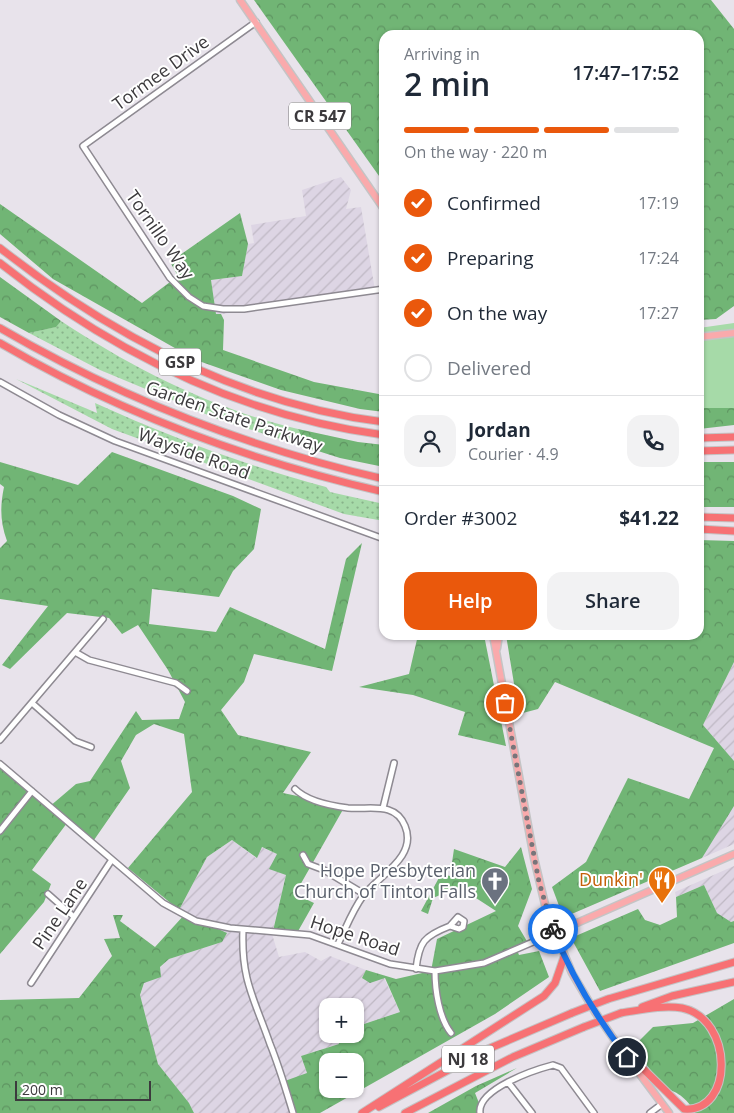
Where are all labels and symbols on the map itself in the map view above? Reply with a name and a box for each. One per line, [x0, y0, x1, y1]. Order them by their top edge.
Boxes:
street label: Tormee Drive [107, 29, 213, 115]
road number: CR 547 [289, 102, 351, 130]
street label: Tornillo Way [121, 185, 201, 285]
road number: GSP [159, 348, 201, 376]
street label: Garden State Parkway [143, 375, 327, 458]
street label: Wayside Road [135, 422, 254, 484]
pin [484, 682, 526, 724]
place label: Hope Presbyterian Church of Tinton Falls [294, 858, 476, 903]
restaurant icon: Dunkin' [647, 865, 677, 904]
church icon: Hope Presbyterian Church of Tinton Falls [480, 866, 510, 905]
place label: Dunkin' [579, 867, 643, 891]
street label: Pine Lane [26, 873, 92, 954]
courier [528, 904, 578, 954]
street label: Hope Road [307, 909, 403, 961]
pin [606, 1036, 648, 1078]
road number: NJ 18 [442, 1046, 494, 1072]
scale bar [15, 1078, 151, 1101]

